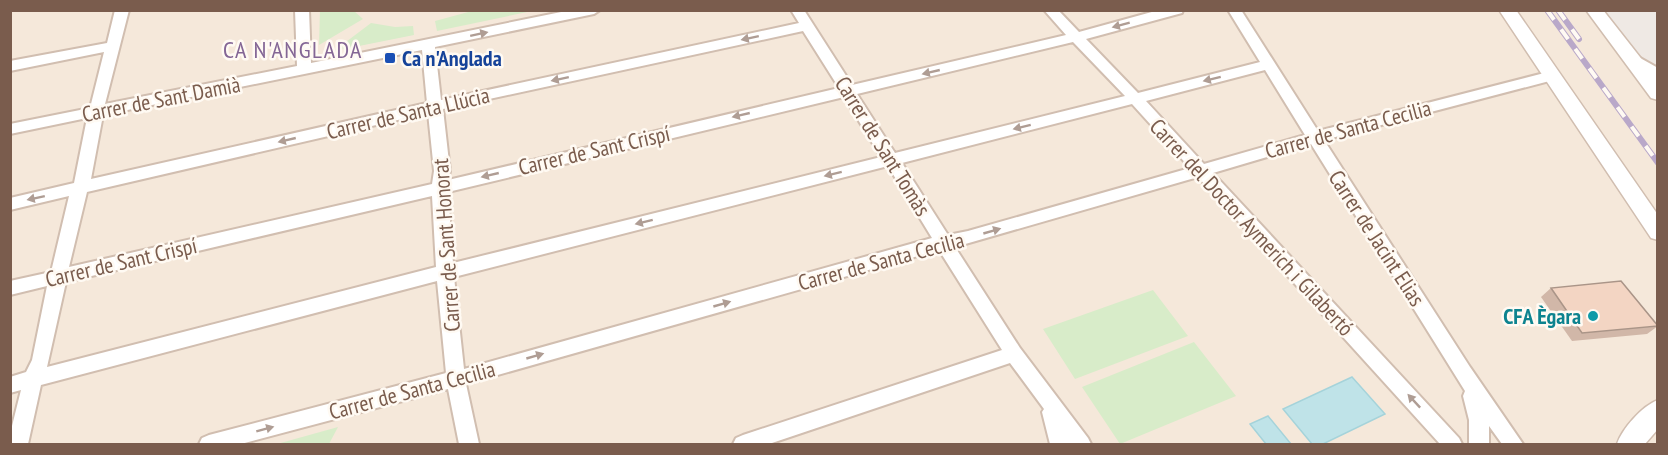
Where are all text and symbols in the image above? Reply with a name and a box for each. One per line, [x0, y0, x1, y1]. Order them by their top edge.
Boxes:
one-way arrow [1112, 21, 1130, 31]
one-way arrow [470, 29, 489, 38]
district label: CA N'ANGLADA [223, 34, 363, 65]
one-way arrow [740, 34, 759, 43]
place label: Ca n'Anglada [402, 44, 502, 72]
marker: Ca n'Anglada [383, 51, 397, 65]
one-way arrow [922, 67, 941, 77]
street label: Carrer de Sant Damià [80, 70, 242, 128]
street label: Carrer de Sant Tomàs [829, 71, 937, 221]
one-way arrow [550, 75, 569, 85]
one-way arrow [1202, 75, 1221, 85]
street label: Carrer de Santa Llúcia [324, 81, 492, 145]
street label: Carrer de Santa Cecilia [1262, 93, 1434, 165]
one-way arrow [732, 111, 751, 121]
street label: Carrer del Doctor Aymerich i Gilabertó [1144, 112, 1360, 342]
street label: Carrer de Sant Crispí [515, 119, 673, 181]
one-way arrow [1013, 122, 1032, 132]
one-way arrow [278, 136, 297, 146]
street label: Carrer de Sant Honorat [426, 157, 466, 333]
street label: Carrer de Jacint Elias [1323, 165, 1431, 311]
one-way arrow [481, 170, 500, 180]
one-way arrow [824, 170, 843, 180]
one-way arrow [27, 194, 45, 204]
one-way arrow [635, 217, 653, 227]
street label: Carrer de Santa Cecilia [795, 225, 967, 297]
one-way arrow [983, 226, 1001, 235]
street label: Carrer de Sant Crispí [42, 231, 200, 293]
one-way arrow [714, 299, 732, 308]
place label: CFA Ègara [1503, 302, 1581, 330]
marker: CFA Ègara [1586, 309, 1600, 323]
one-way arrow [526, 351, 544, 361]
street label: Carrer de Santa Cecilia [326, 354, 498, 426]
one-way arrow [1407, 394, 1421, 408]
one-way arrow [256, 424, 275, 434]

